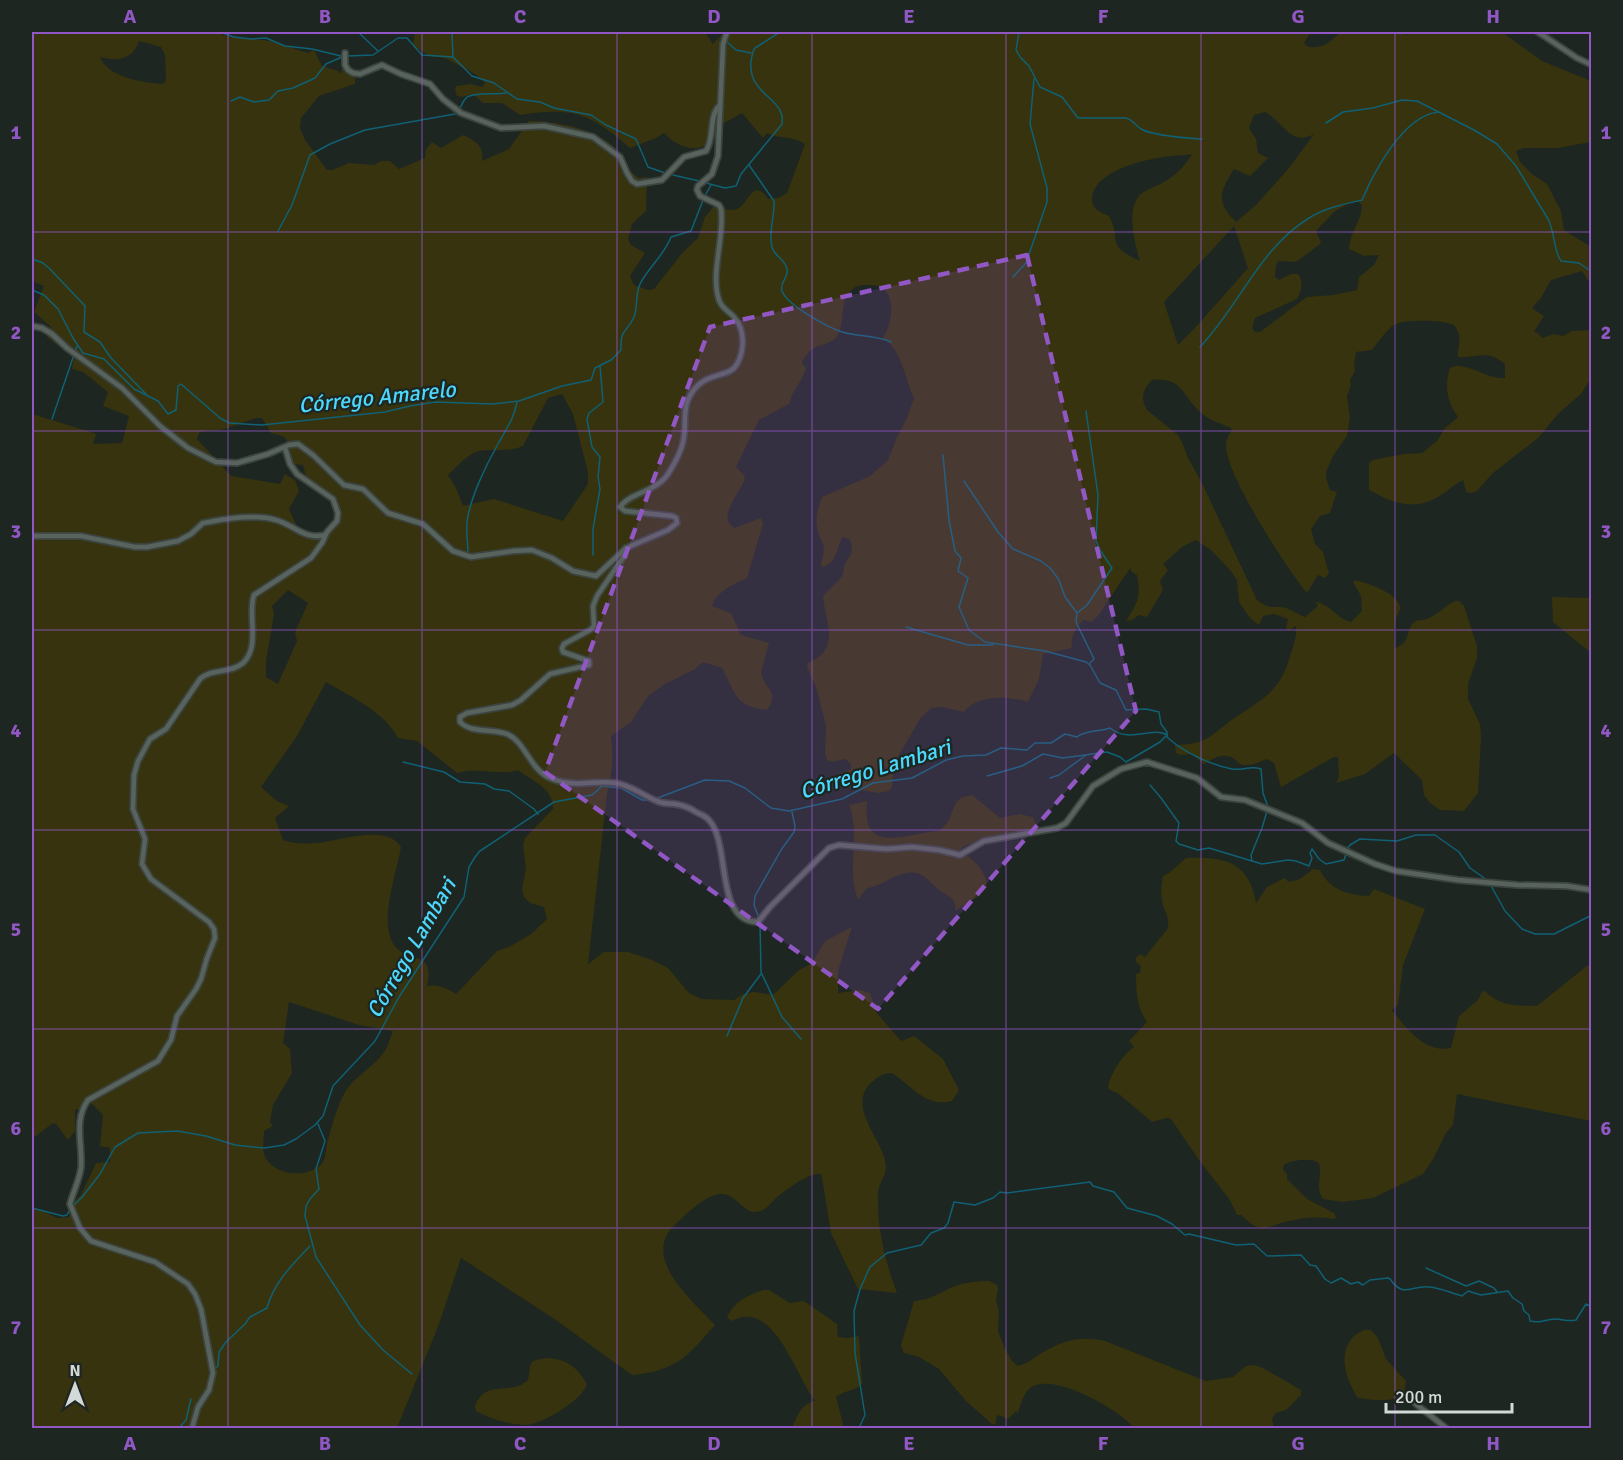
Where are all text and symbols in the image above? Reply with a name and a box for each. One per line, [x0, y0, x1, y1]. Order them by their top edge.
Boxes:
text: A [124, 4, 137, 29]
text: B [319, 4, 331, 29]
text: C [514, 4, 526, 29]
text: D [707, 4, 721, 29]
text: E [903, 4, 915, 29]
text: F [1098, 4, 1109, 29]
text: G [1291, 4, 1305, 29]
text: H [1486, 4, 1500, 29]
text: 1 [11, 120, 22, 145]
text: 1 [1601, 120, 1612, 145]
text: 2 [11, 320, 21, 345]
text: 2 [1601, 320, 1611, 345]
water label: Córrego Amarelo [297, 375, 458, 419]
text: 3 [11, 519, 21, 544]
text: 3 [1601, 519, 1611, 544]
text: 4 [11, 718, 22, 743]
text: 4 [1601, 718, 1612, 743]
water label: Córrego Lambari [796, 733, 956, 805]
water label: Córrego Lambari [360, 872, 463, 1022]
text: 5 [11, 917, 21, 942]
text: 5 [1601, 917, 1611, 942]
text: 6 [11, 1116, 22, 1141]
text: 6 [1601, 1116, 1612, 1141]
text: 7 [11, 1315, 22, 1340]
text: 7 [1601, 1315, 1612, 1340]
north arrow [45, 1355, 105, 1415]
text: N [69, 1361, 81, 1381]
scale bar [1386, 1376, 1512, 1414]
text: 200 m [1395, 1386, 1442, 1408]
text: A [124, 1431, 137, 1456]
text: B [319, 1431, 331, 1456]
text: C [514, 1431, 526, 1456]
text: D [707, 1431, 721, 1456]
text: E [903, 1431, 915, 1456]
text: F [1098, 1431, 1109, 1456]
text: G [1291, 1431, 1305, 1456]
text: H [1486, 1431, 1500, 1456]

